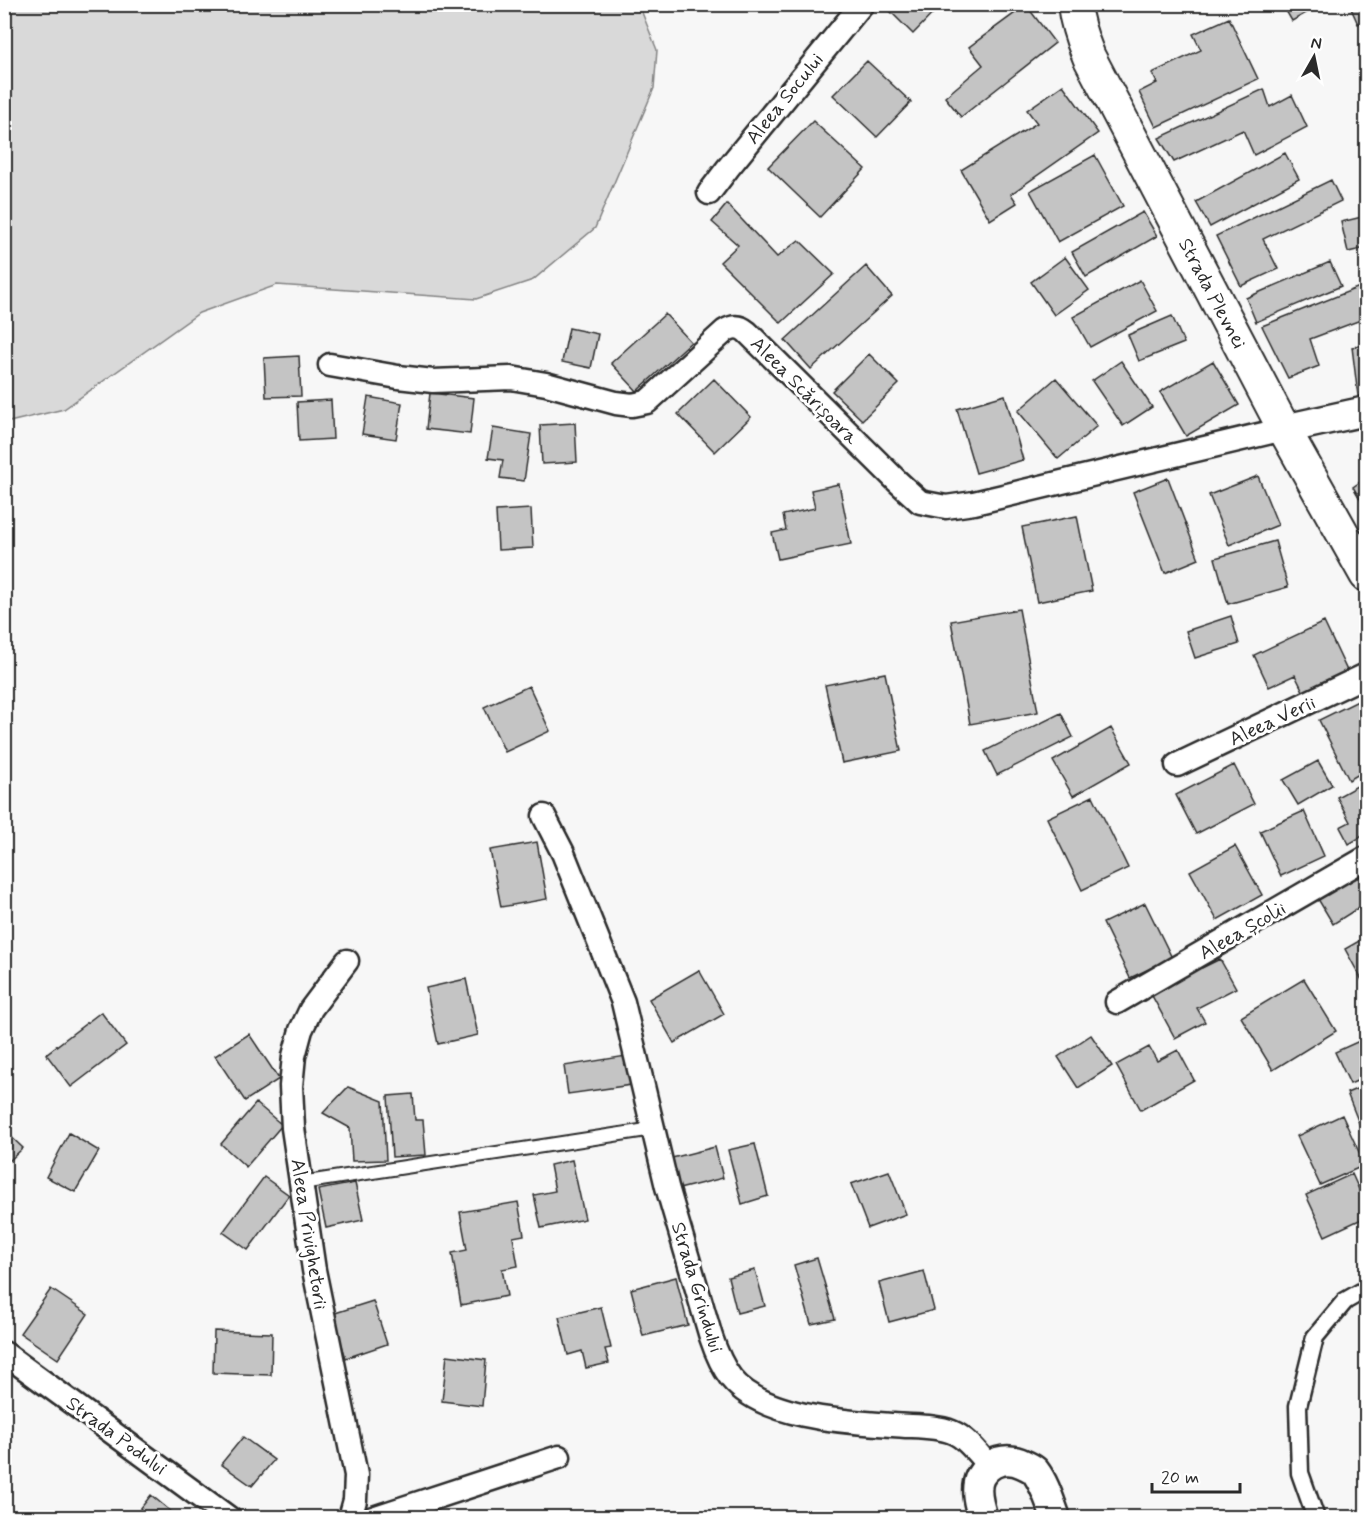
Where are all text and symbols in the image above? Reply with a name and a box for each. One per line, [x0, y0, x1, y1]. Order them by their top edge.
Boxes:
north arrow [1284, 27, 1344, 87]
text: N [1309, 32, 1323, 55]
street label: Aleea Socului [740, 48, 830, 150]
street label: Strada Plevnei [1171, 234, 1252, 354]
street label: Aleea Scărișoara [744, 331, 865, 452]
street label: Aleea Verii [1225, 690, 1320, 753]
street label: Aleea Școlii [1194, 896, 1291, 967]
street label: Aleea Privighetorii [283, 1157, 334, 1312]
street label: Strada Grindului [664, 1219, 729, 1356]
street label: Strada Podului [60, 1390, 172, 1482]
scale bar [1152, 1456, 1240, 1494]
text: 20 m [1161, 1466, 1199, 1490]

